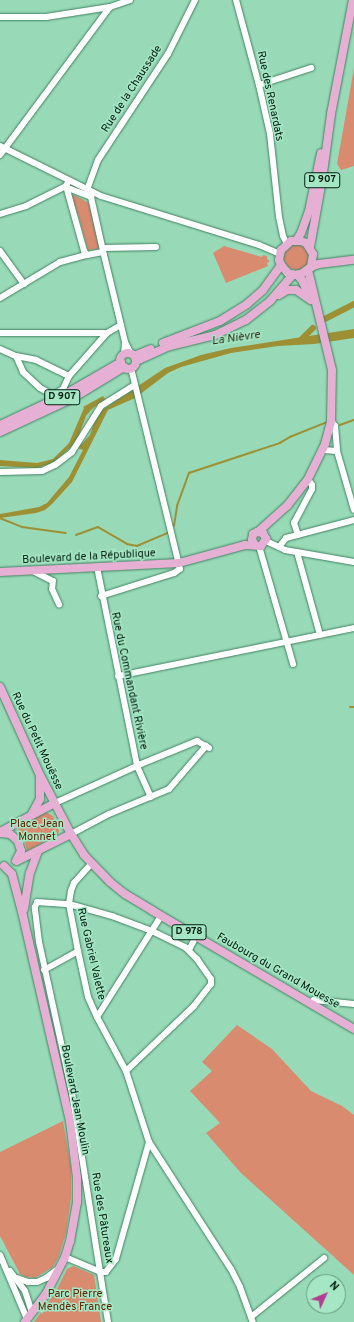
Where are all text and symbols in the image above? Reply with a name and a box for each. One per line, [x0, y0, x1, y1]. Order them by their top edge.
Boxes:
street label: Rue de la Chaussade [99, 43, 165, 135]
street label: Rue des Renardats [254, 50, 286, 142]
road number: D 907 [304, 172, 340, 188]
water label: La Nièvre [211, 328, 261, 350]
road number: D 907 [44, 389, 80, 405]
street label: Boulevard de la République [22, 547, 156, 567]
street label: Rue du Commandant Rivière [108, 611, 150, 751]
street label: Rue du Petit Mouësse [9, 690, 65, 792]
park label: Place Jean Monnet [10, 818, 64, 844]
street label: Rue Gabriel Valette [74, 906, 108, 1002]
road number: D 978 [171, 924, 207, 940]
street label: Faubourg du Grand Mouesse [214, 930, 342, 1012]
street label: Boulevard Jean Moulin [58, 1044, 92, 1156]
street label: Rue des Pâtureaux [88, 1172, 116, 1264]
north arrow [306, 1274, 346, 1314]
text: N [326, 1279, 342, 1294]
park label: Parc Pierre Mendès France [38, 1288, 112, 1314]

